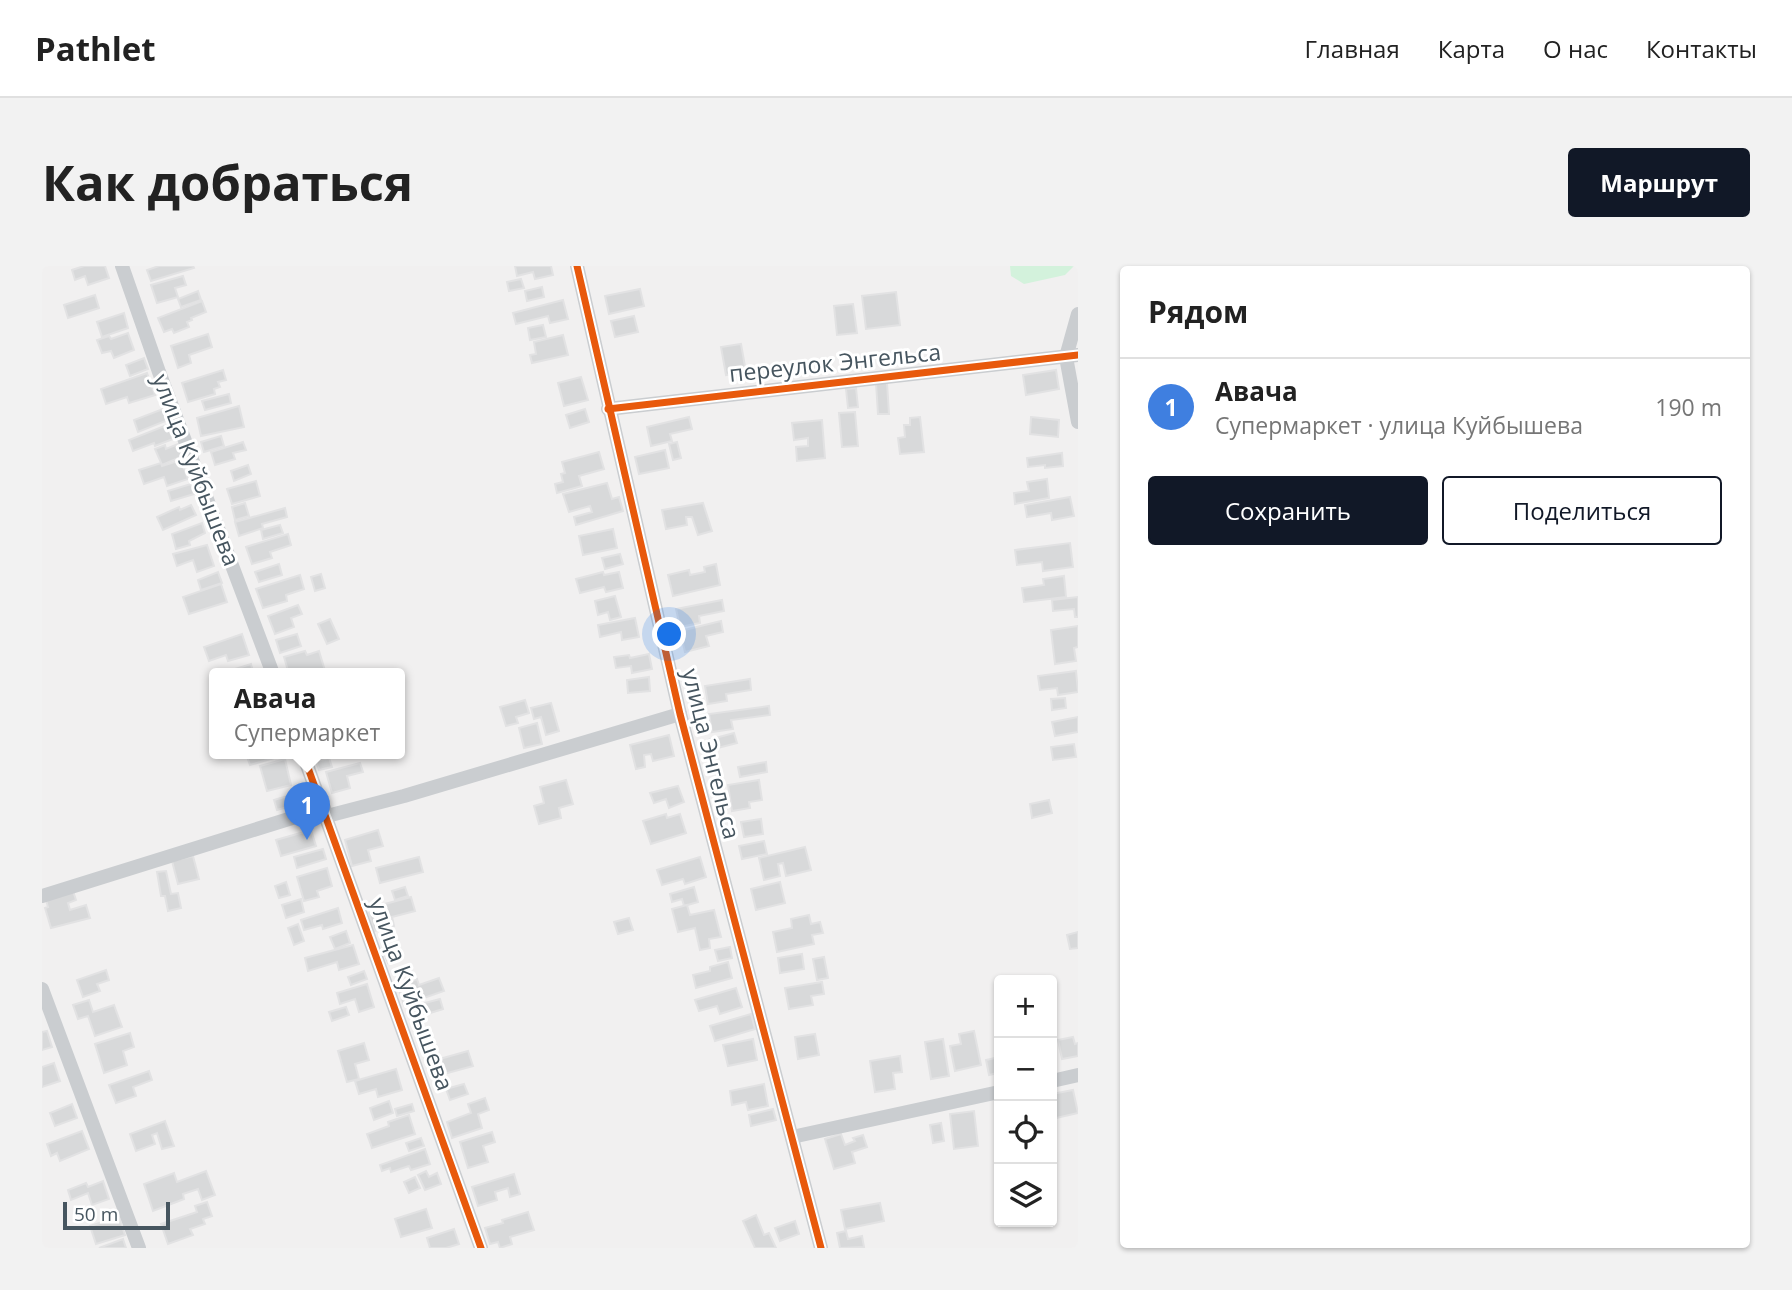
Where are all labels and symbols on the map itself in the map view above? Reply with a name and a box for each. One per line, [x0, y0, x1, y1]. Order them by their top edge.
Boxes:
street label: переулок Энгельса [727, 335, 942, 389]
street label: улица Куйбышева [146, 369, 248, 570]
your location [652, 617, 686, 651]
street label: улица Энгельса [675, 665, 749, 842]
pin: 1 [284, 782, 330, 840]
street label: улица Куйбышева [362, 893, 462, 1095]
scale bar [63, 1199, 170, 1231]

